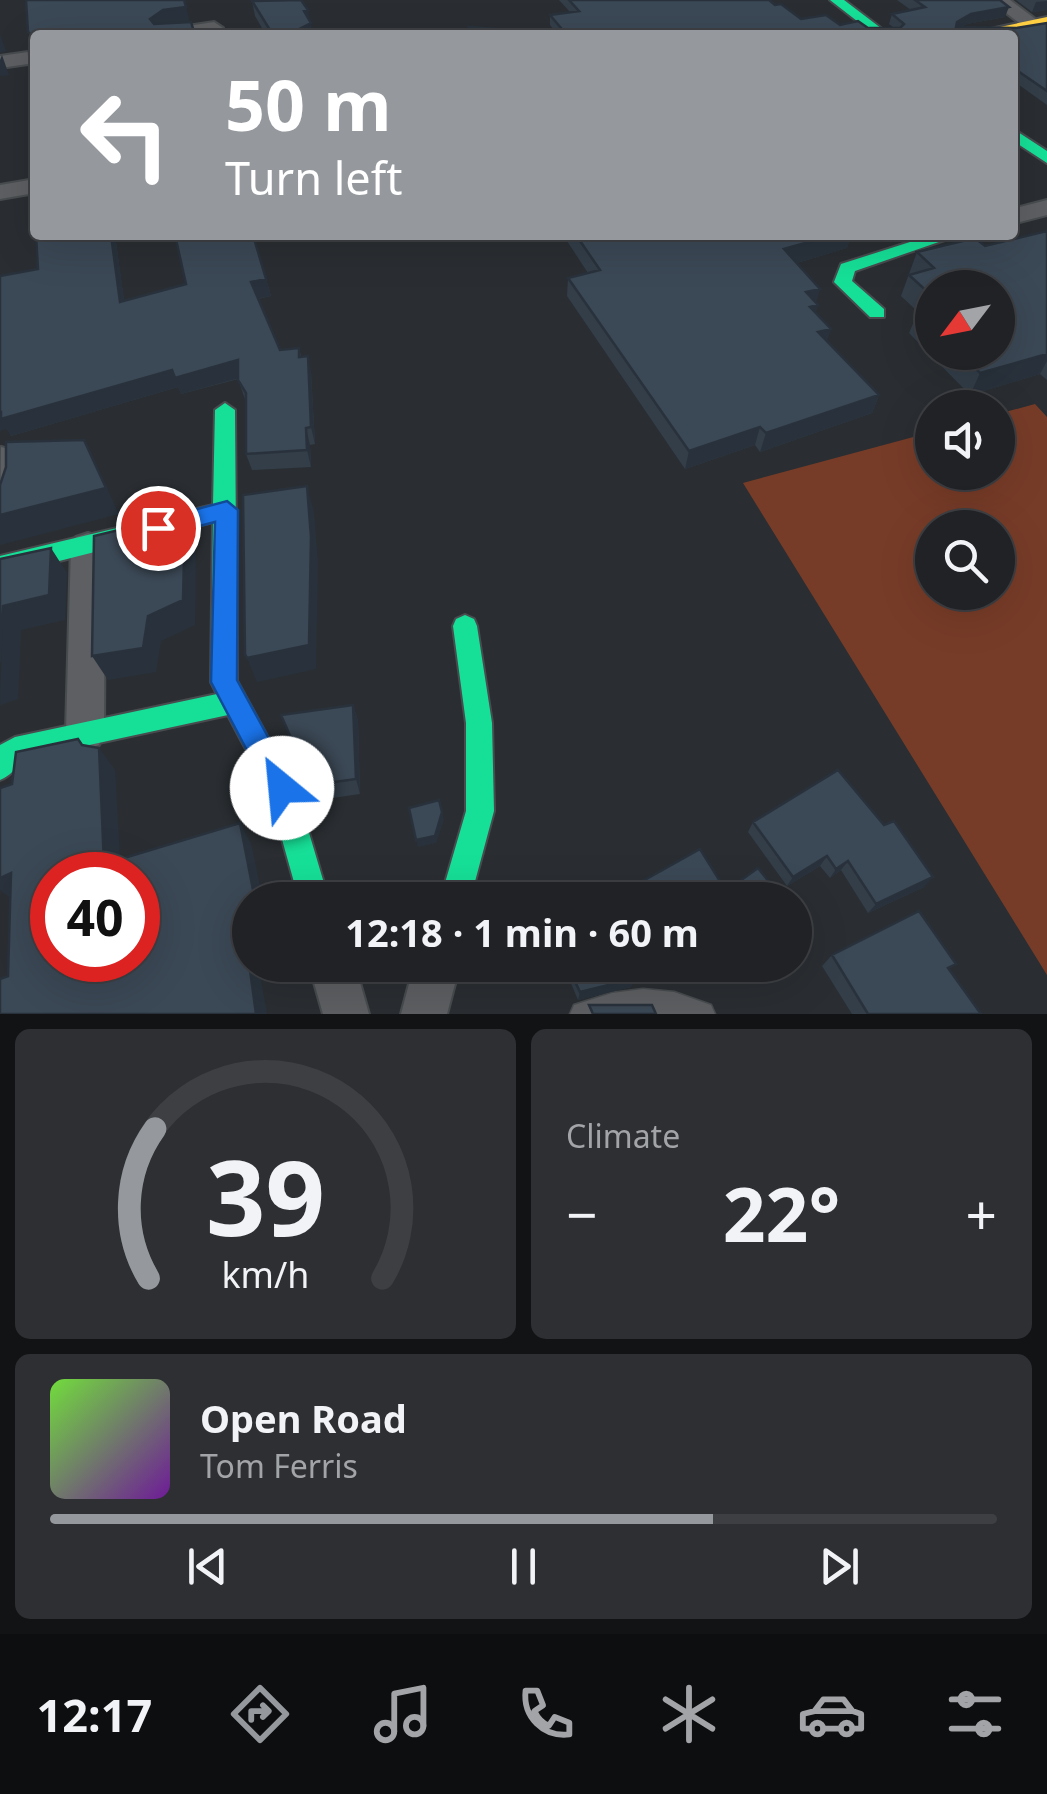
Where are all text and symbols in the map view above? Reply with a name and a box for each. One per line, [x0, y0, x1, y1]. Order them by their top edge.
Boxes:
text: 50 m [225, 56, 392, 152]
icon: left [60, 70, 190, 200]
text: Turn left [225, 147, 402, 208]
north arrow [915, 270, 1015, 370]
map controls [915, 270, 1015, 610]
button: sound [915, 390, 1015, 490]
pin [116, 486, 201, 571]
icon: arrive [131, 501, 186, 556]
button: search [915, 510, 1015, 610]
position arrow [230, 736, 334, 840]
speed limit sign: 40 [30, 852, 160, 982]
text: 12:18 · 1 min · 60 m [345, 906, 699, 958]
text: Climate [566, 1114, 680, 1157]
text: 39 [206, 1125, 325, 1266]
text: 22° [723, 1162, 840, 1264]
text: − [566, 1176, 597, 1251]
text: + [966, 1176, 997, 1251]
text: km/h [222, 1250, 309, 1298]
text: Open Road [200, 1392, 407, 1444]
text: Tom Ferris [200, 1444, 358, 1487]
icon: previous [180, 1539, 235, 1594]
icon: pause [496, 1539, 551, 1594]
icon: next [812, 1539, 867, 1594]
icon: directions [225, 1679, 295, 1749]
icon: music [368, 1679, 438, 1749]
icon: phone [511, 1679, 581, 1749]
icon: climate [654, 1679, 724, 1749]
icon: car [797, 1679, 867, 1749]
icon: filters [940, 1679, 1010, 1749]
text: 12:17 [37, 1684, 152, 1745]

